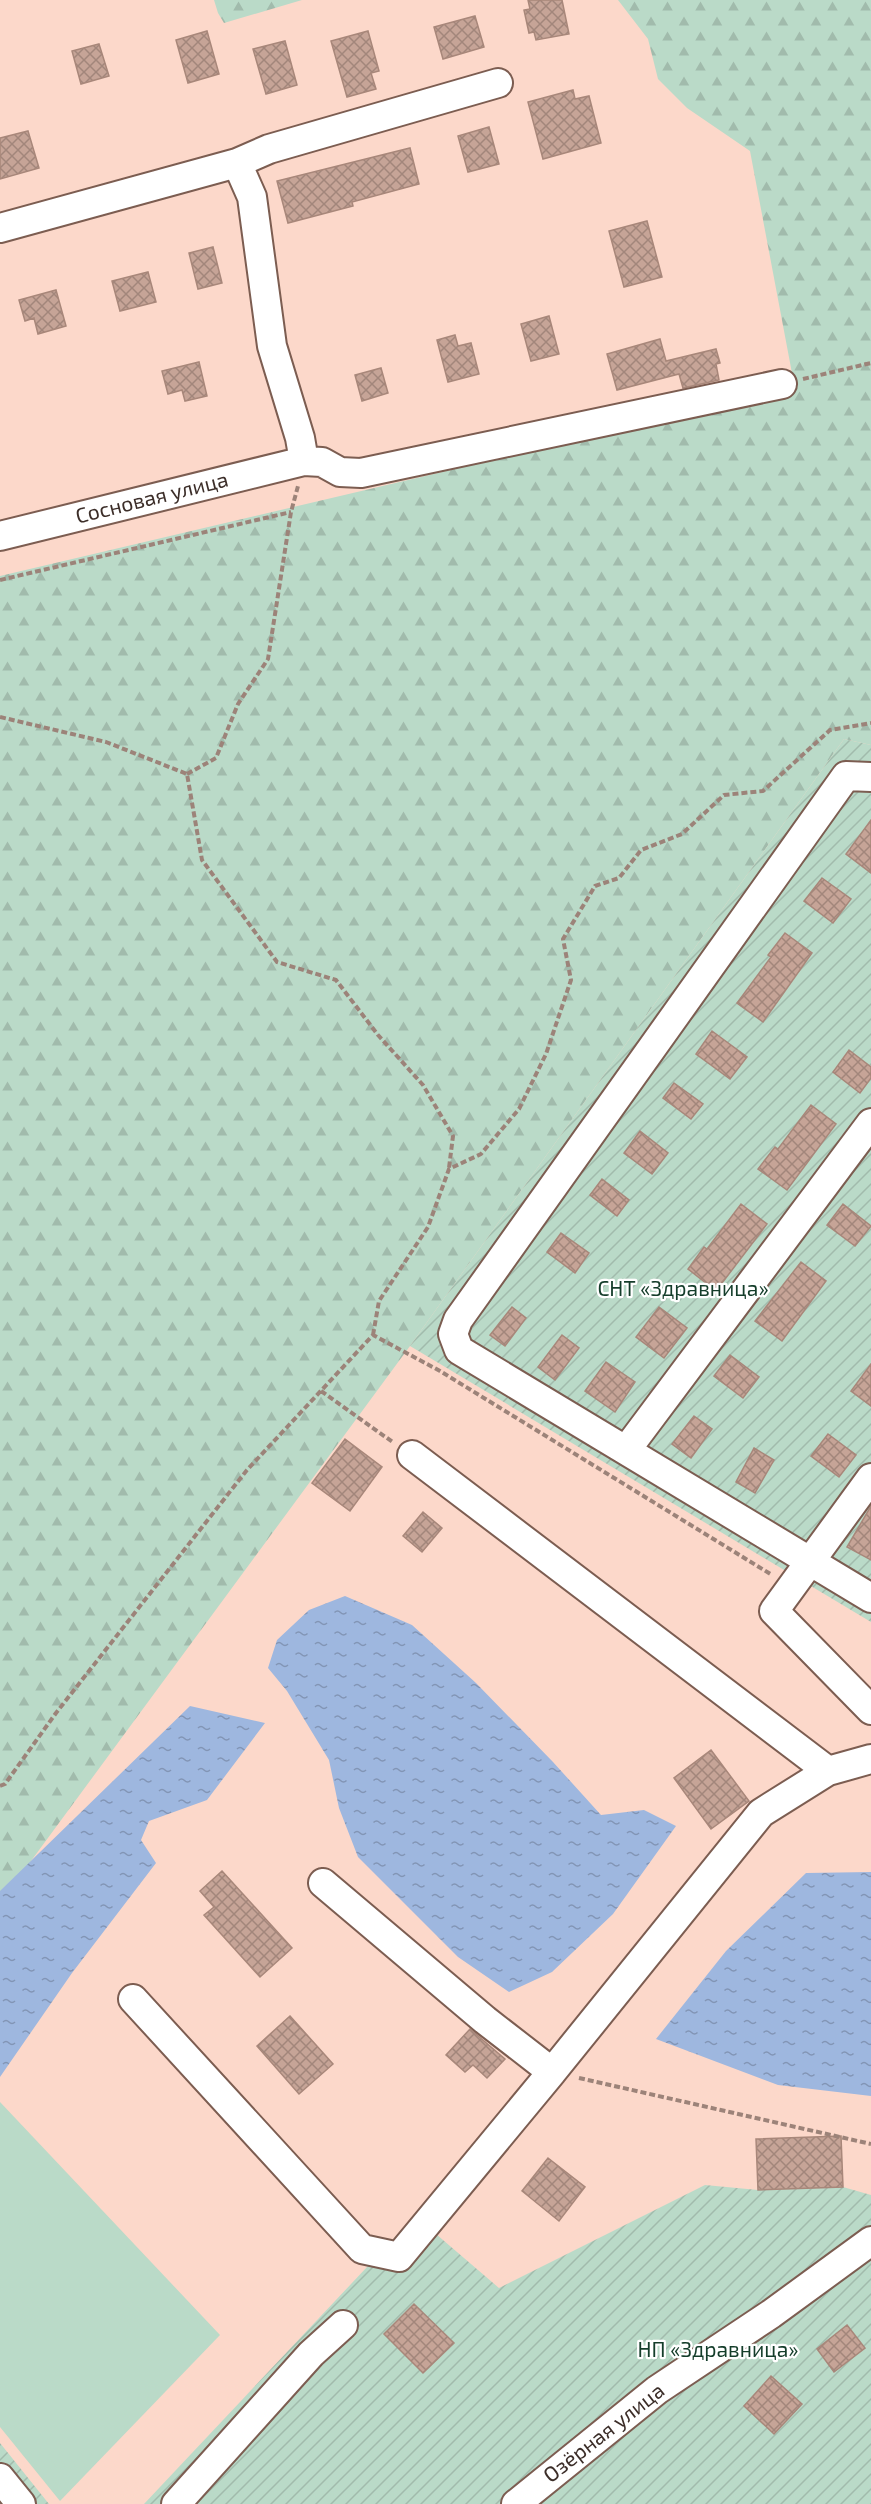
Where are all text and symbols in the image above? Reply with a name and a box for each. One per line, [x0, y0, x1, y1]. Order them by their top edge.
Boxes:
street label: Сосновая улица [73, 466, 231, 529]
park label: СНТ «Здравница» [597, 1275, 769, 1300]
park label: НП «Здравница» [637, 2336, 799, 2361]
street label: Озёрная улица [538, 2377, 669, 2488]

